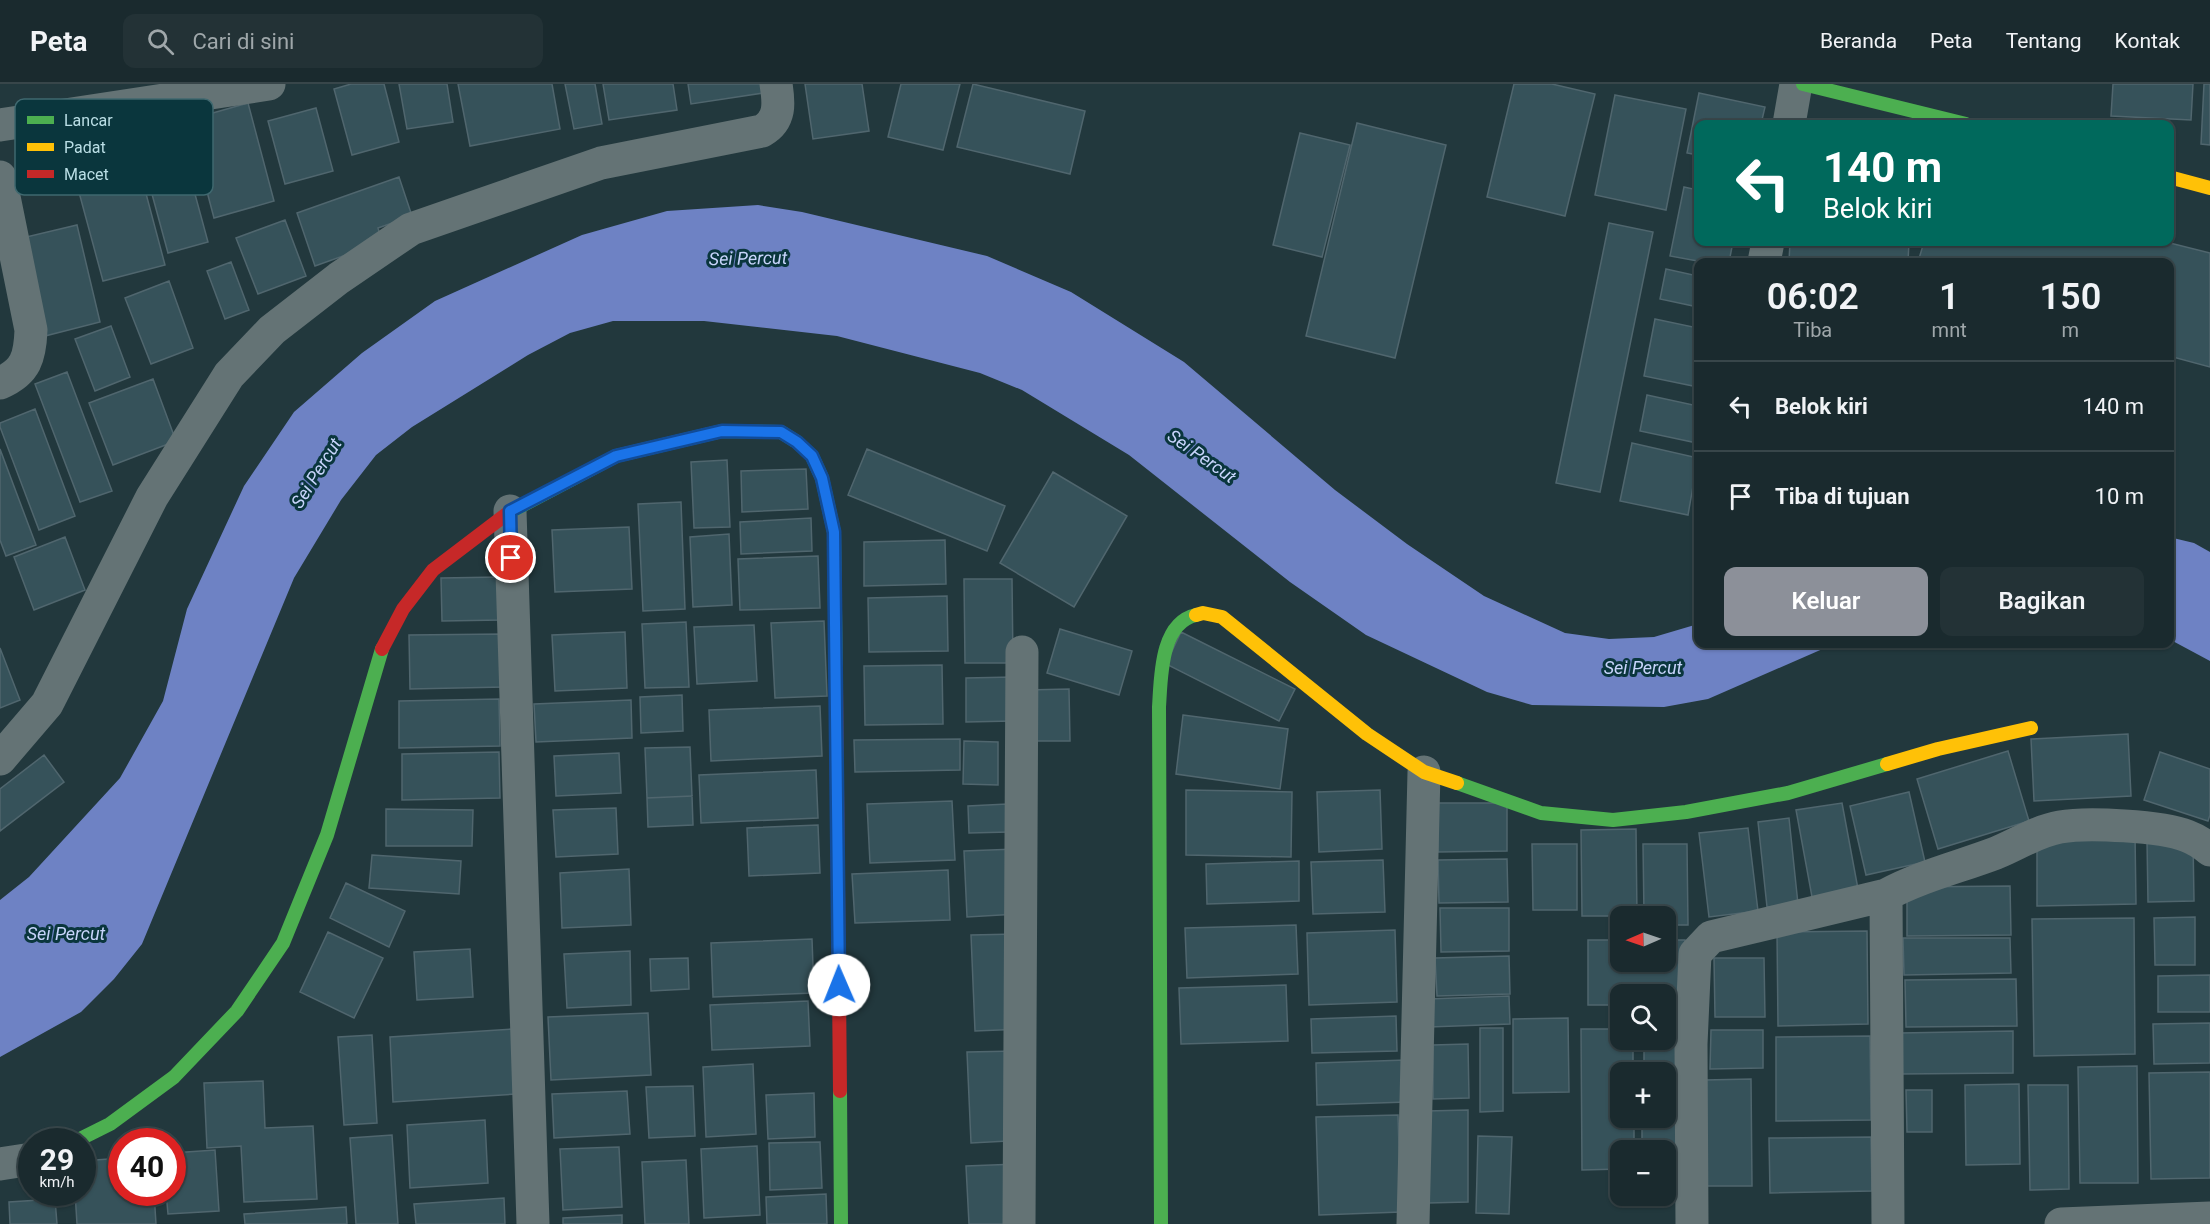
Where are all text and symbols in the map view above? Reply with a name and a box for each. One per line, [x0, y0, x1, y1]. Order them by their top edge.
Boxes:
search box [123, 14, 543, 68]
text: Peta [30, 25, 87, 58]
icon: search [144, 25, 177, 58]
text: Cari di sini [192, 29, 294, 54]
text: Beranda [1820, 29, 1897, 53]
text: Peta [1930, 29, 1973, 53]
text: Tentang [2006, 29, 2082, 53]
text: Kontak [2115, 29, 2180, 53]
legend [15, 99, 213, 195]
text: Lancar [64, 111, 113, 130]
text: Padat [64, 138, 106, 157]
text: 140 m [1823, 143, 1942, 192]
icon: left [1724, 144, 1802, 222]
text: Macet [64, 165, 109, 184]
text: Belok kiri [1823, 193, 1932, 225]
water label: Sei Percut [708, 247, 788, 269]
text: 06:02 [1767, 276, 1859, 318]
text: 1 [1939, 276, 1959, 318]
text: 150 [2040, 276, 2101, 318]
text: Tiba [1793, 318, 1832, 342]
text: mnt [1932, 318, 1967, 342]
text: m [2062, 318, 2079, 342]
icon: left [1724, 390, 1757, 423]
text: Belok kiri [1775, 394, 1868, 419]
text: 140 m [2082, 394, 2144, 419]
water label: Sei Percut [1164, 425, 1240, 487]
water label: Sei Percut [286, 434, 346, 512]
icon: arrive [1724, 480, 1757, 513]
text: Tiba di tujuan [1775, 484, 1910, 509]
text: 10 m [2095, 484, 2144, 509]
pin [485, 532, 536, 583]
icon: arrive [494, 541, 527, 574]
button: Keluar [1724, 567, 1928, 636]
button: Bagikan [1940, 567, 2144, 636]
water label: Sei Percut [1604, 657, 1683, 678]
north arrow [1610, 906, 1676, 972]
map controls [1610, 906, 1676, 1206]
water label: Sei Percut [27, 923, 106, 944]
position arrow [807, 953, 871, 1017]
button: search [1610, 984, 1676, 1050]
button: + [1610, 1062, 1676, 1128]
speed limit sign: 40 [108, 1128, 186, 1206]
button: − [1610, 1140, 1676, 1206]
text: 29 [40, 1142, 74, 1177]
text: km/h [39, 1173, 75, 1191]

